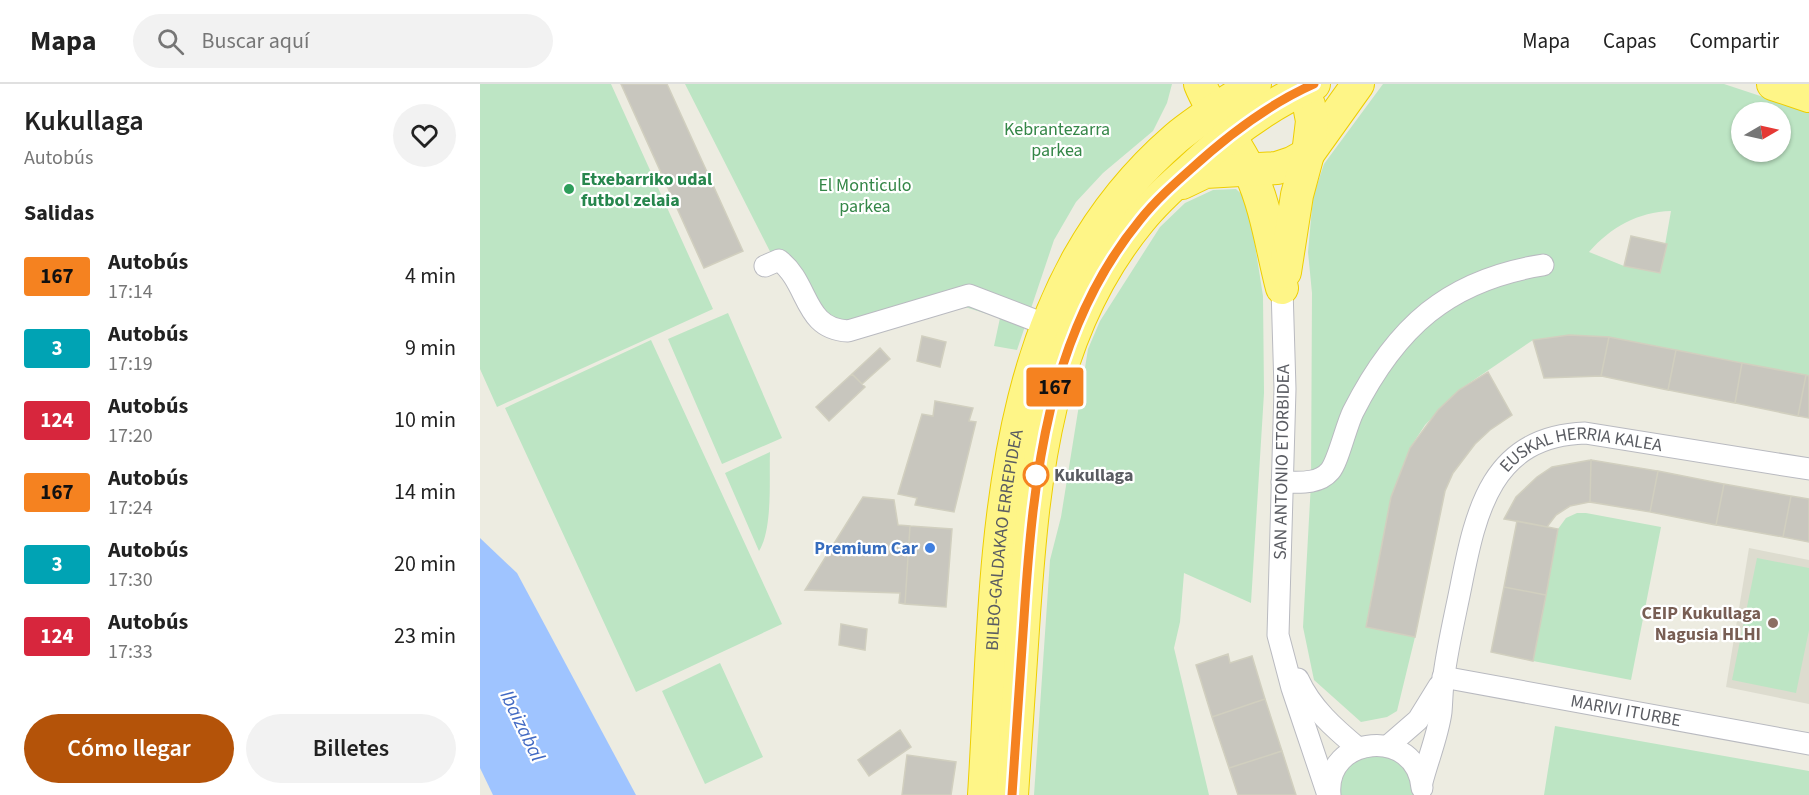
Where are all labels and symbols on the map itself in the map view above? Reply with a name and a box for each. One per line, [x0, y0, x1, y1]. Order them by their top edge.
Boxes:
north arrow [1731, 102, 1791, 162]
park label: Kebrantezarra parkea [1004, 117, 1110, 163]
place label: Etxebarriko udal futbol zelaia [581, 167, 712, 213]
park label: El Monticulo parkea [818, 173, 912, 219]
marker: Etxebarriko udal futbol zelaia [562, 182, 576, 196]
street label: SAN ANTONIO ETORBIDEA [1268, 364, 1296, 560]
line badge: 167 [1020, 368, 1090, 406]
street label: EUSKAL HERRIA KALEA [1494, 420, 1664, 478]
street label: BILBO-GALDAKAO ERREPIDEA [979, 427, 1029, 651]
marker: Kukullaga [1023, 462, 1049, 488]
place label: Kukullaga [1054, 463, 1133, 488]
place label: Premium Car [814, 536, 919, 561]
marker: Premium Car [923, 541, 937, 555]
place label: CEIP Kukullaga Nagusia HLHI [1642, 601, 1761, 647]
marker: CEIP Kukullaga Nagusia HLHI [1766, 616, 1780, 630]
water label: Ibaizabal [493, 686, 551, 766]
street label: MARIVI ITURBE [1569, 688, 1683, 733]

